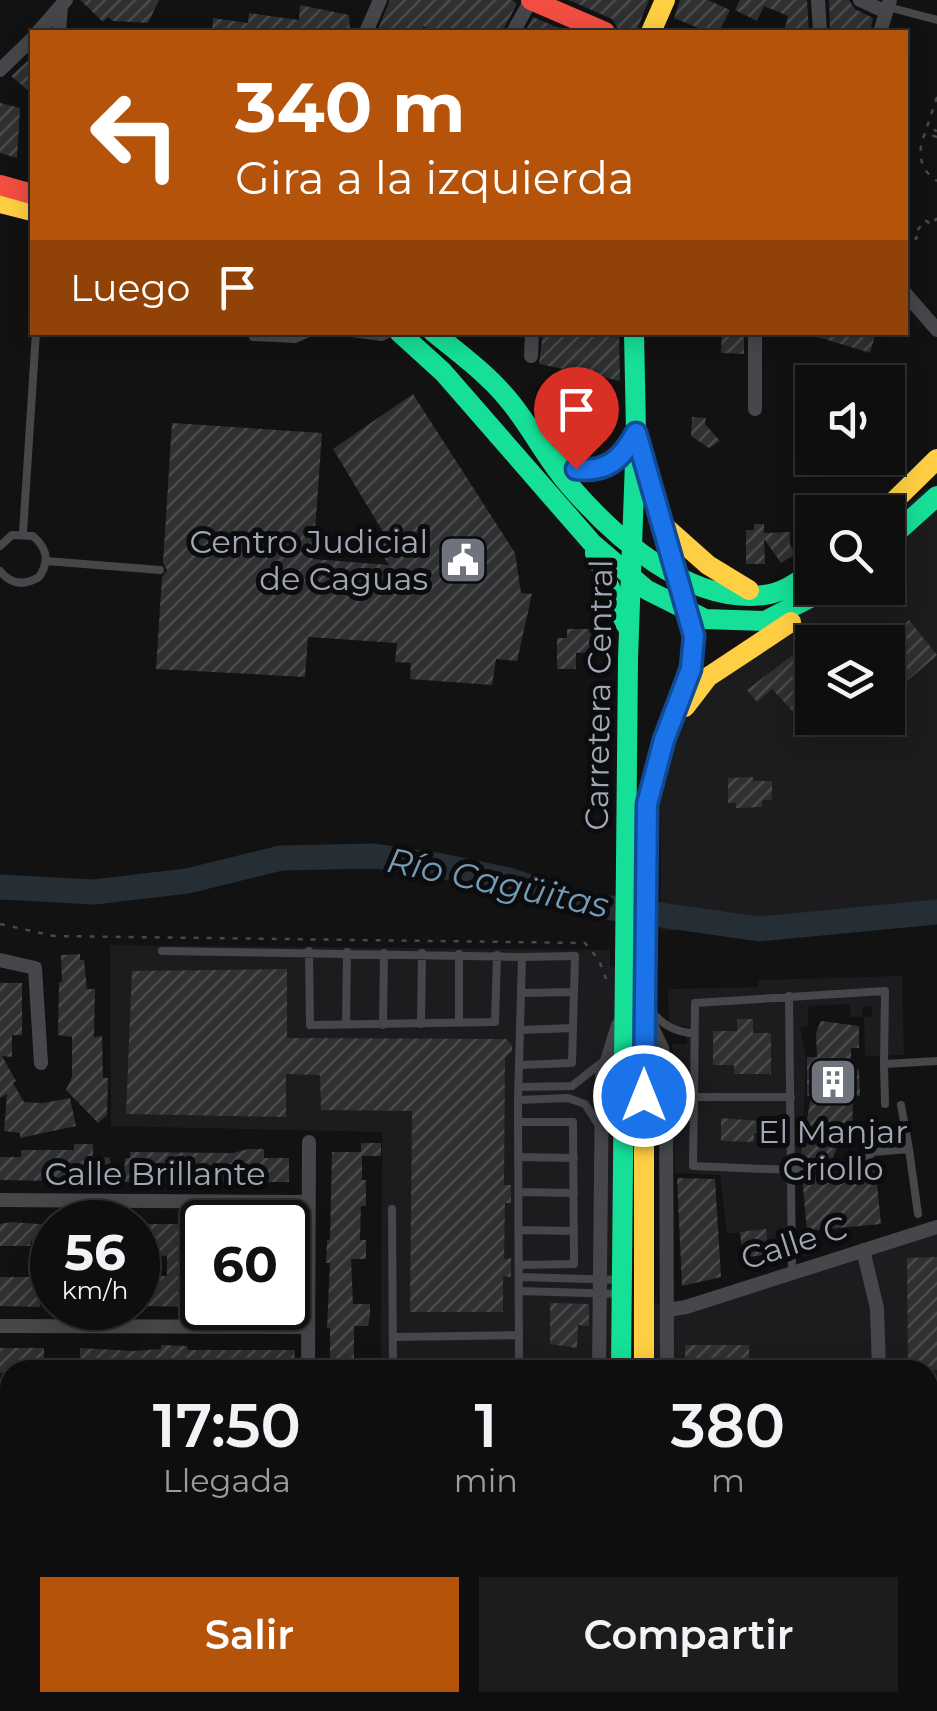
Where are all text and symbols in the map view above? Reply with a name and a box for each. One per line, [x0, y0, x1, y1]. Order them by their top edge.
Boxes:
text: 340 m [235, 64, 465, 150]
icon: left [70, 70, 200, 200]
text: Gira a la izquierda [235, 150, 635, 205]
icon: arrive [210, 260, 265, 315]
text: Luego [70, 264, 190, 311]
map controls [795, 365, 905, 735]
button: sound [795, 365, 905, 475]
pin [534, 367, 619, 470]
icon: arrive [549, 382, 604, 437]
button: search [795, 495, 905, 605]
place label: Centro Judicial de Caguas [190, 522, 428, 598]
public building icon: Centro Judicial de Caguas [437, 534, 489, 586]
street label: Carretera Central [577, 559, 620, 831]
button: layers [795, 625, 905, 735]
water label: Río Cagüitas [383, 838, 613, 927]
position arrow [592, 1044, 696, 1148]
building icon: El Manjar Criollo [807, 1056, 859, 1108]
place label: El Manjar Criollo [758, 1112, 908, 1188]
street label: Calle Brillante [44, 1154, 266, 1193]
speed limit sign: 60 [180, 1200, 310, 1330]
street label: Calle C [736, 1207, 852, 1278]
text: 56 [64, 1222, 126, 1283]
text: km/h [62, 1275, 128, 1305]
text: 17:50 [153, 1389, 301, 1462]
text: 1 [474, 1389, 497, 1462]
text: 380 [671, 1389, 785, 1462]
text: Llegada [163, 1461, 291, 1500]
text: min [454, 1461, 518, 1500]
text: m [711, 1461, 745, 1500]
button: Salir [40, 1577, 459, 1692]
button: Compartir [479, 1577, 898, 1692]

